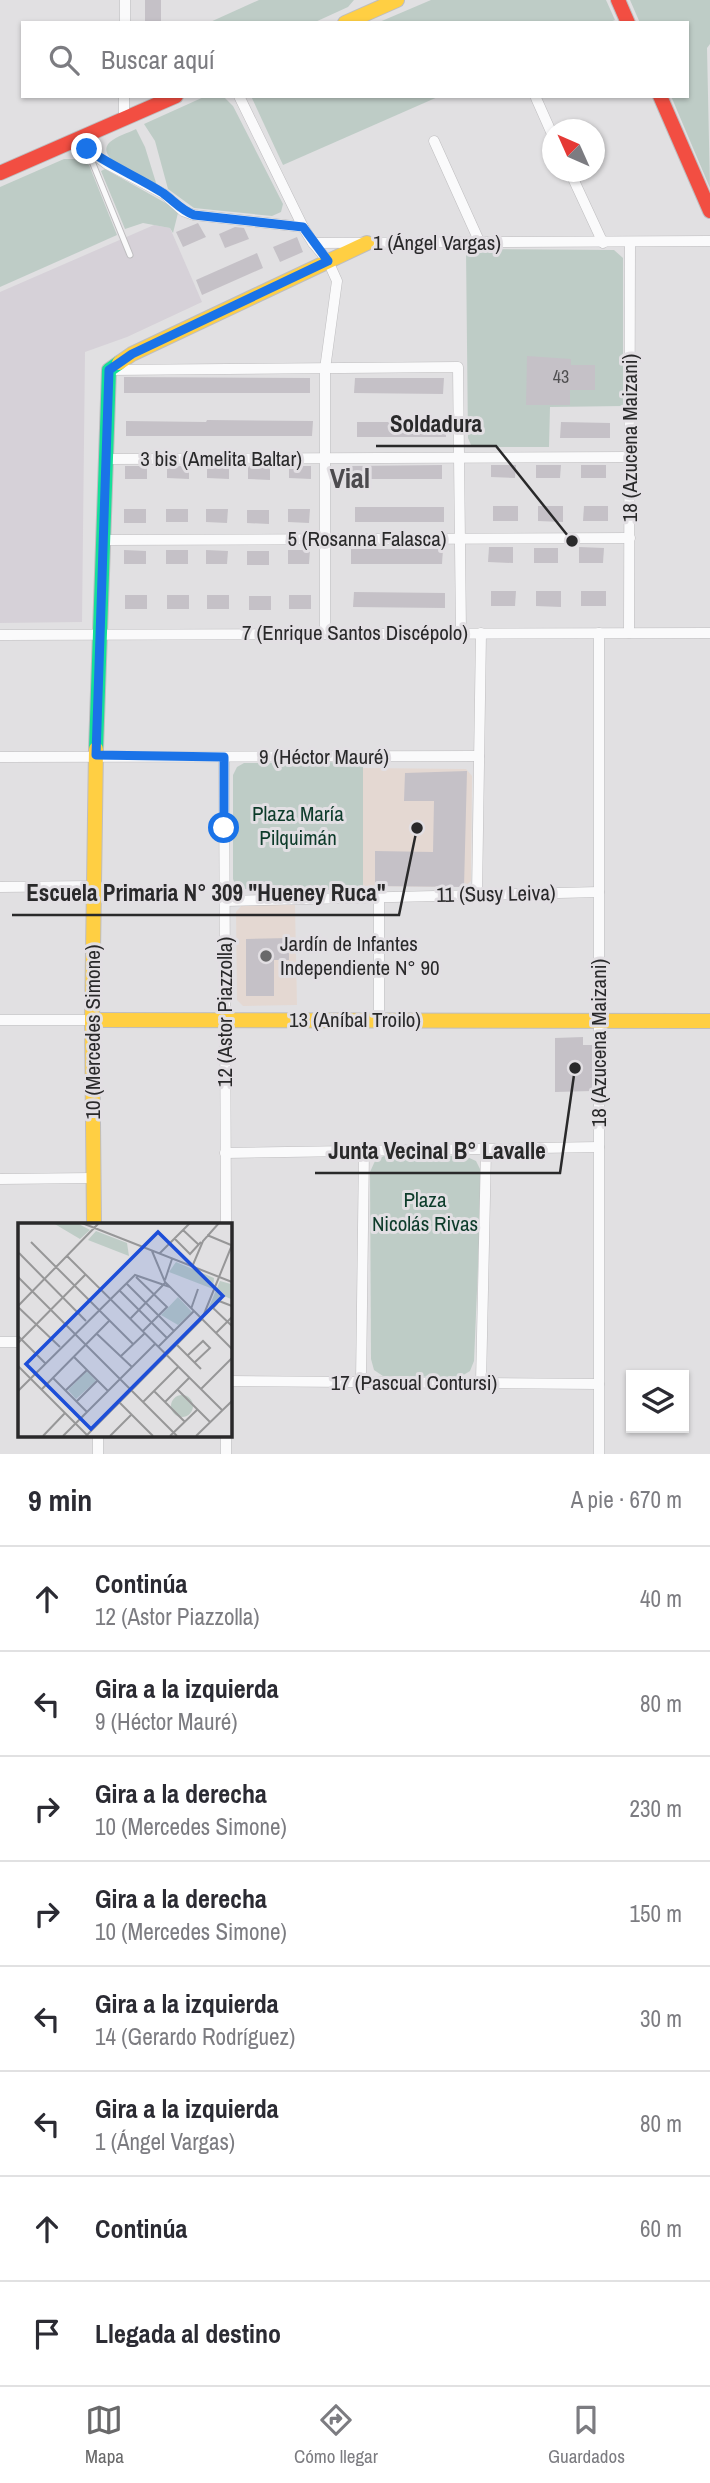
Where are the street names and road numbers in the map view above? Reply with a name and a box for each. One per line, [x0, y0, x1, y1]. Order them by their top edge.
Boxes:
street label: 1 (Ángel Vargas) [373, 228, 501, 257]
street label: 18 (Azucena Maizani) [615, 354, 644, 522]
street label: 3 bis (Amelita Baltar) [140, 444, 302, 473]
street label: 5 (Rosanna Falasca) [288, 524, 447, 553]
street label: 7 (Enrique Santos Discépolo) [242, 618, 468, 647]
street label: 9 (Héctor Mauré) [259, 742, 389, 771]
street label: 11 (Susy Leiva) [436, 878, 556, 909]
street label: 12 (Astor Piazzolla) [210, 937, 239, 1087]
street label: 10 (Mercedes Simone) [78, 944, 107, 1120]
street label: 18 (Azucena Maizani) [584, 959, 613, 1127]
street label: 13 (Aníbal Troilo) [289, 1005, 421, 1034]
street label: 17 (Pascual Contursi) [331, 1368, 497, 1397]

